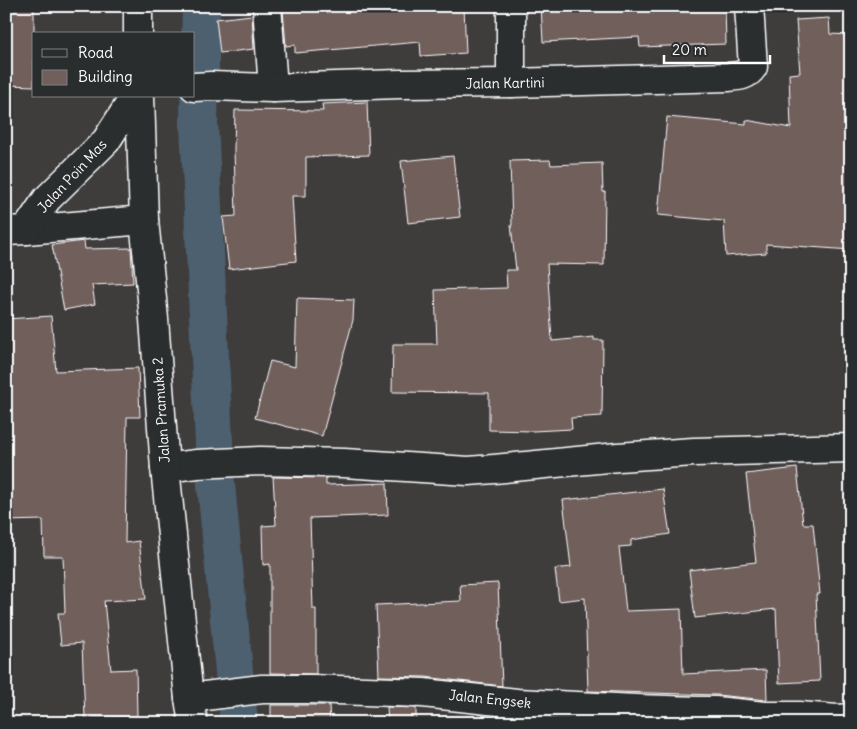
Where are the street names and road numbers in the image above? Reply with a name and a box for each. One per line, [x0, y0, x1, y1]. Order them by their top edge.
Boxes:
street label: Jalan Kartini [465, 73, 545, 93]
street label: Jalan Poin Mas [33, 136, 111, 216]
street label: Jalan Pramuka 2 [148, 356, 174, 464]
street label: Jalan Engsek [448, 686, 532, 712]

